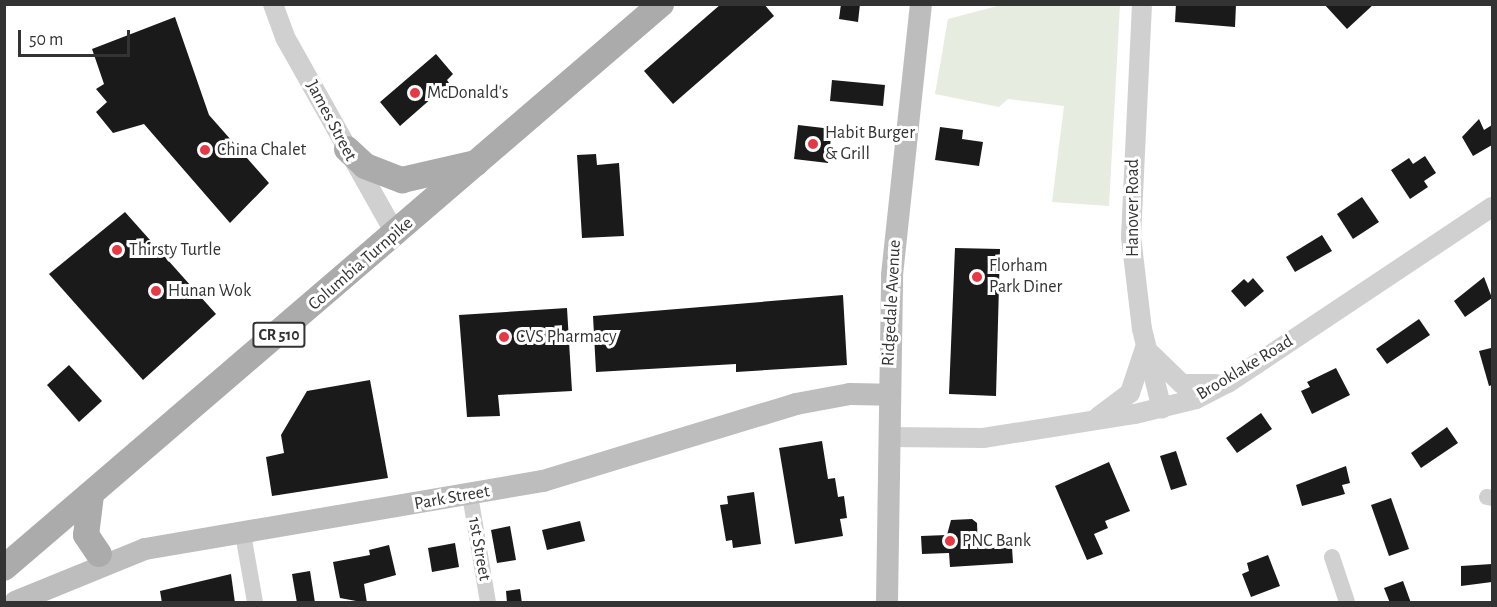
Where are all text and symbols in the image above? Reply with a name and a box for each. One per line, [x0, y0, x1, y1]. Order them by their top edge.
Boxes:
scale bar [21, 18, 134, 56]
text: 50 m [29, 31, 63, 49]
street label: James Street [301, 77, 361, 165]
place label: McDonald's [427, 82, 509, 104]
marker: McDonald's [408, 86, 422, 100]
place label: Habit Burger & Grill [825, 123, 915, 166]
marker: Habit Burger & Grill [806, 137, 820, 151]
place label: China Chalet [217, 139, 306, 161]
marker: China Chalet [198, 143, 212, 157]
street label: Hanover Road [1122, 159, 1144, 257]
street label: Columbia Turnpike [304, 213, 418, 315]
place label: Thirsty Turtle [129, 239, 221, 261]
street label: Ridgedale Avenue [878, 239, 906, 367]
marker: Thirsty Turtle [110, 243, 124, 257]
place label: Florham Park Diner [989, 256, 1062, 298]
marker: Florham Park Diner [970, 270, 984, 284]
place label: Hunan Wok [168, 280, 251, 302]
marker: Hunan Wok [149, 284, 163, 298]
road number: CR 510 [252, 322, 306, 348]
place label: CVS Pharmacy [516, 326, 617, 348]
marker: CVS Pharmacy [497, 330, 511, 344]
street label: Brooklake Road [1193, 331, 1297, 405]
street label: Park Street [413, 481, 491, 515]
street label: 1st Street [463, 516, 495, 582]
place label: PNC Bank [962, 530, 1031, 552]
marker: PNC Bank [943, 534, 957, 548]

